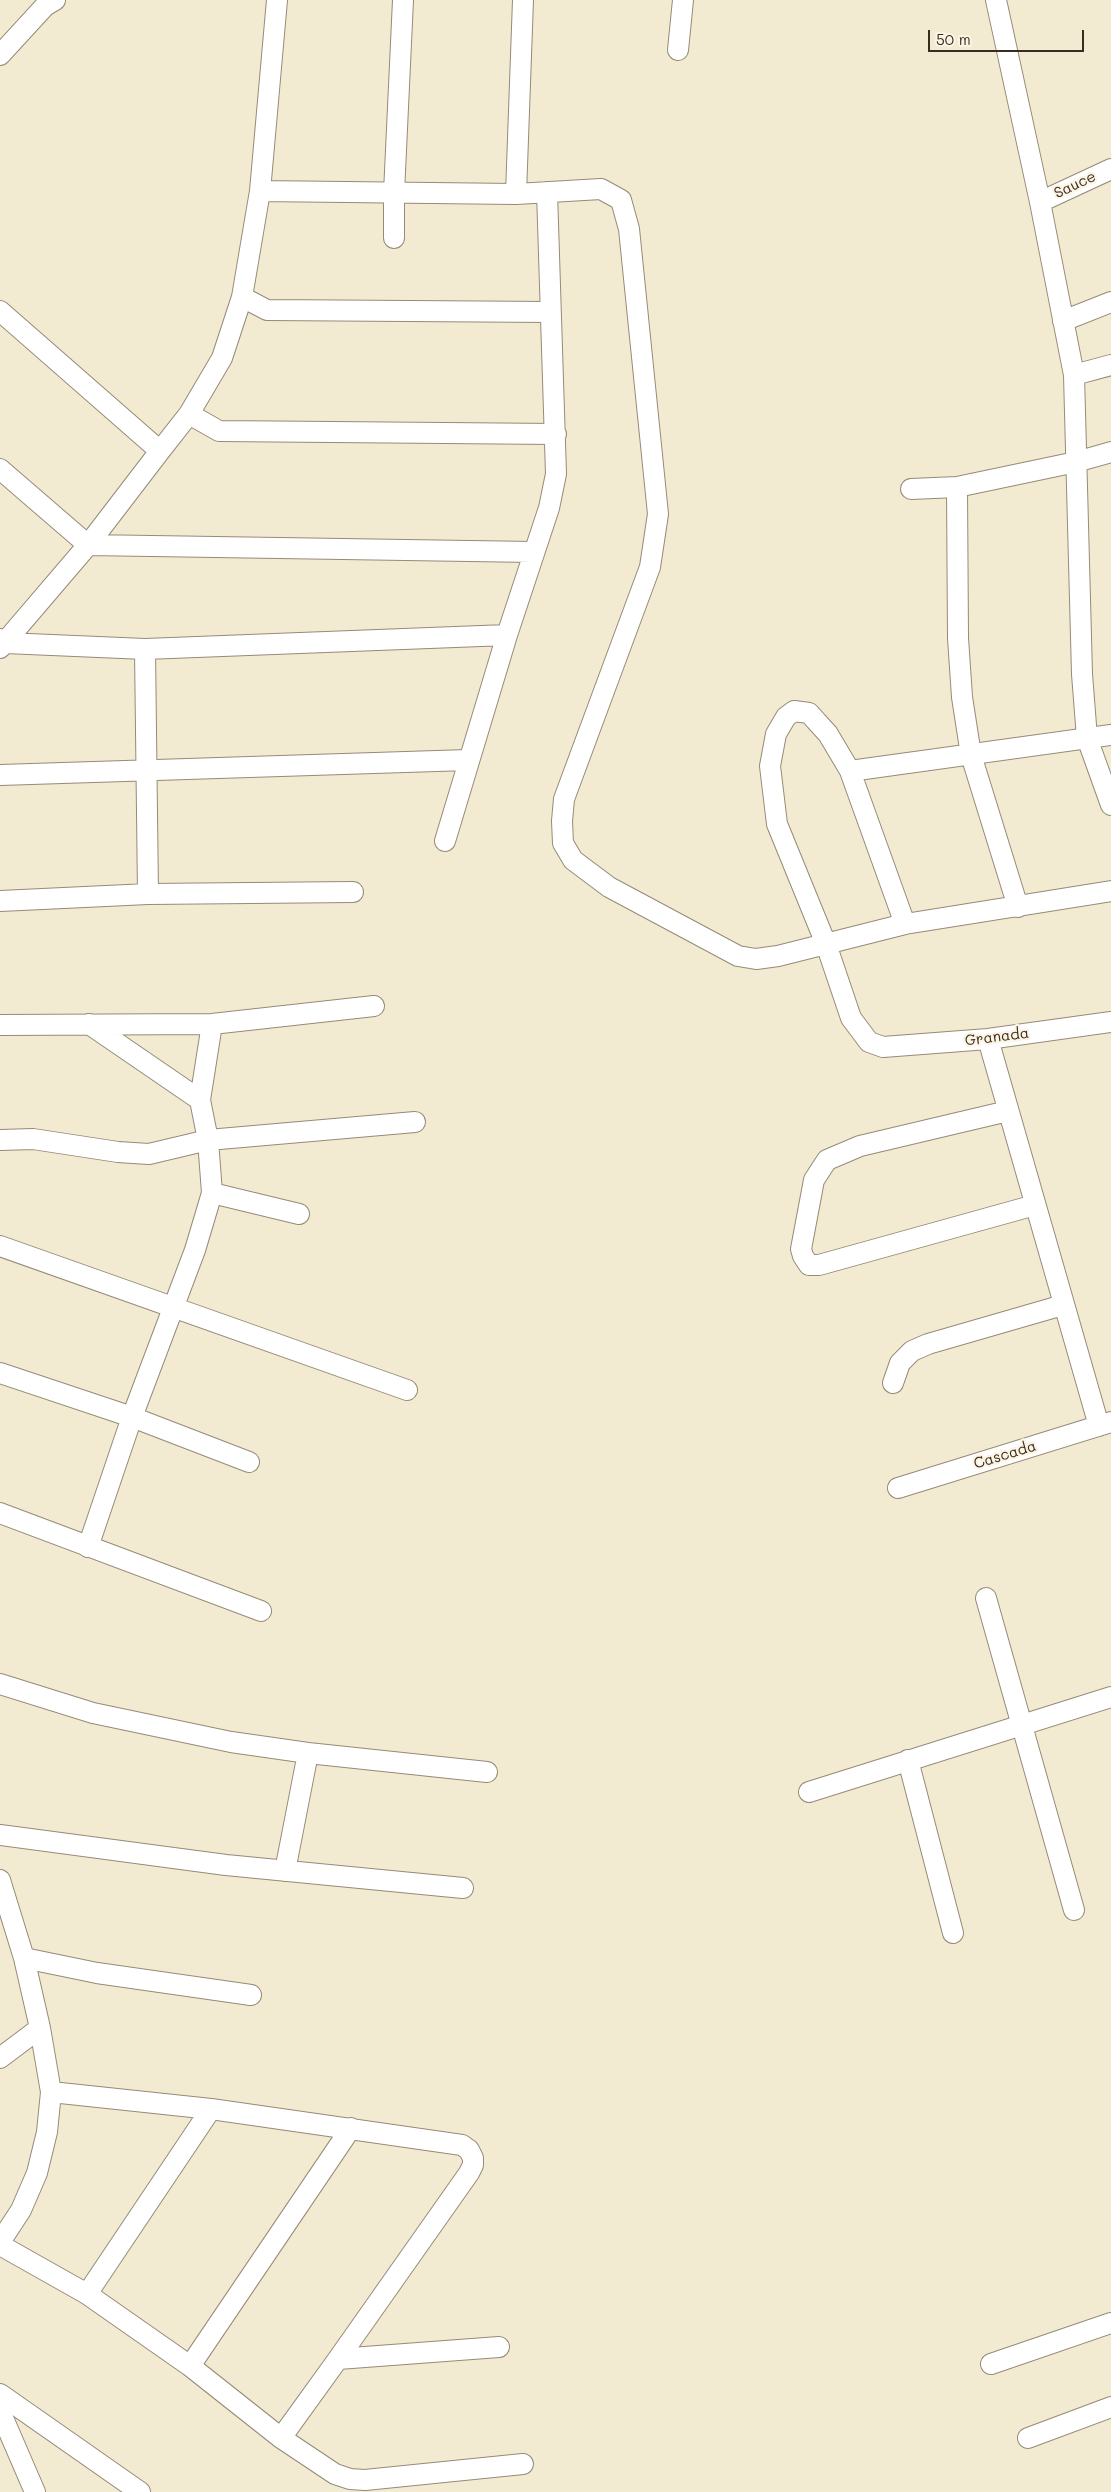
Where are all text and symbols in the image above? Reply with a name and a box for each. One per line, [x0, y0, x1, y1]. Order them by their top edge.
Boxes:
scale bar [931, 20, 1087, 52]
text: 50 m [936, 29, 971, 49]
street label: Sauce [1051, 168, 1099, 202]
street label: Granada [964, 1024, 1030, 1050]
street label: Cascada [972, 1437, 1038, 1473]

